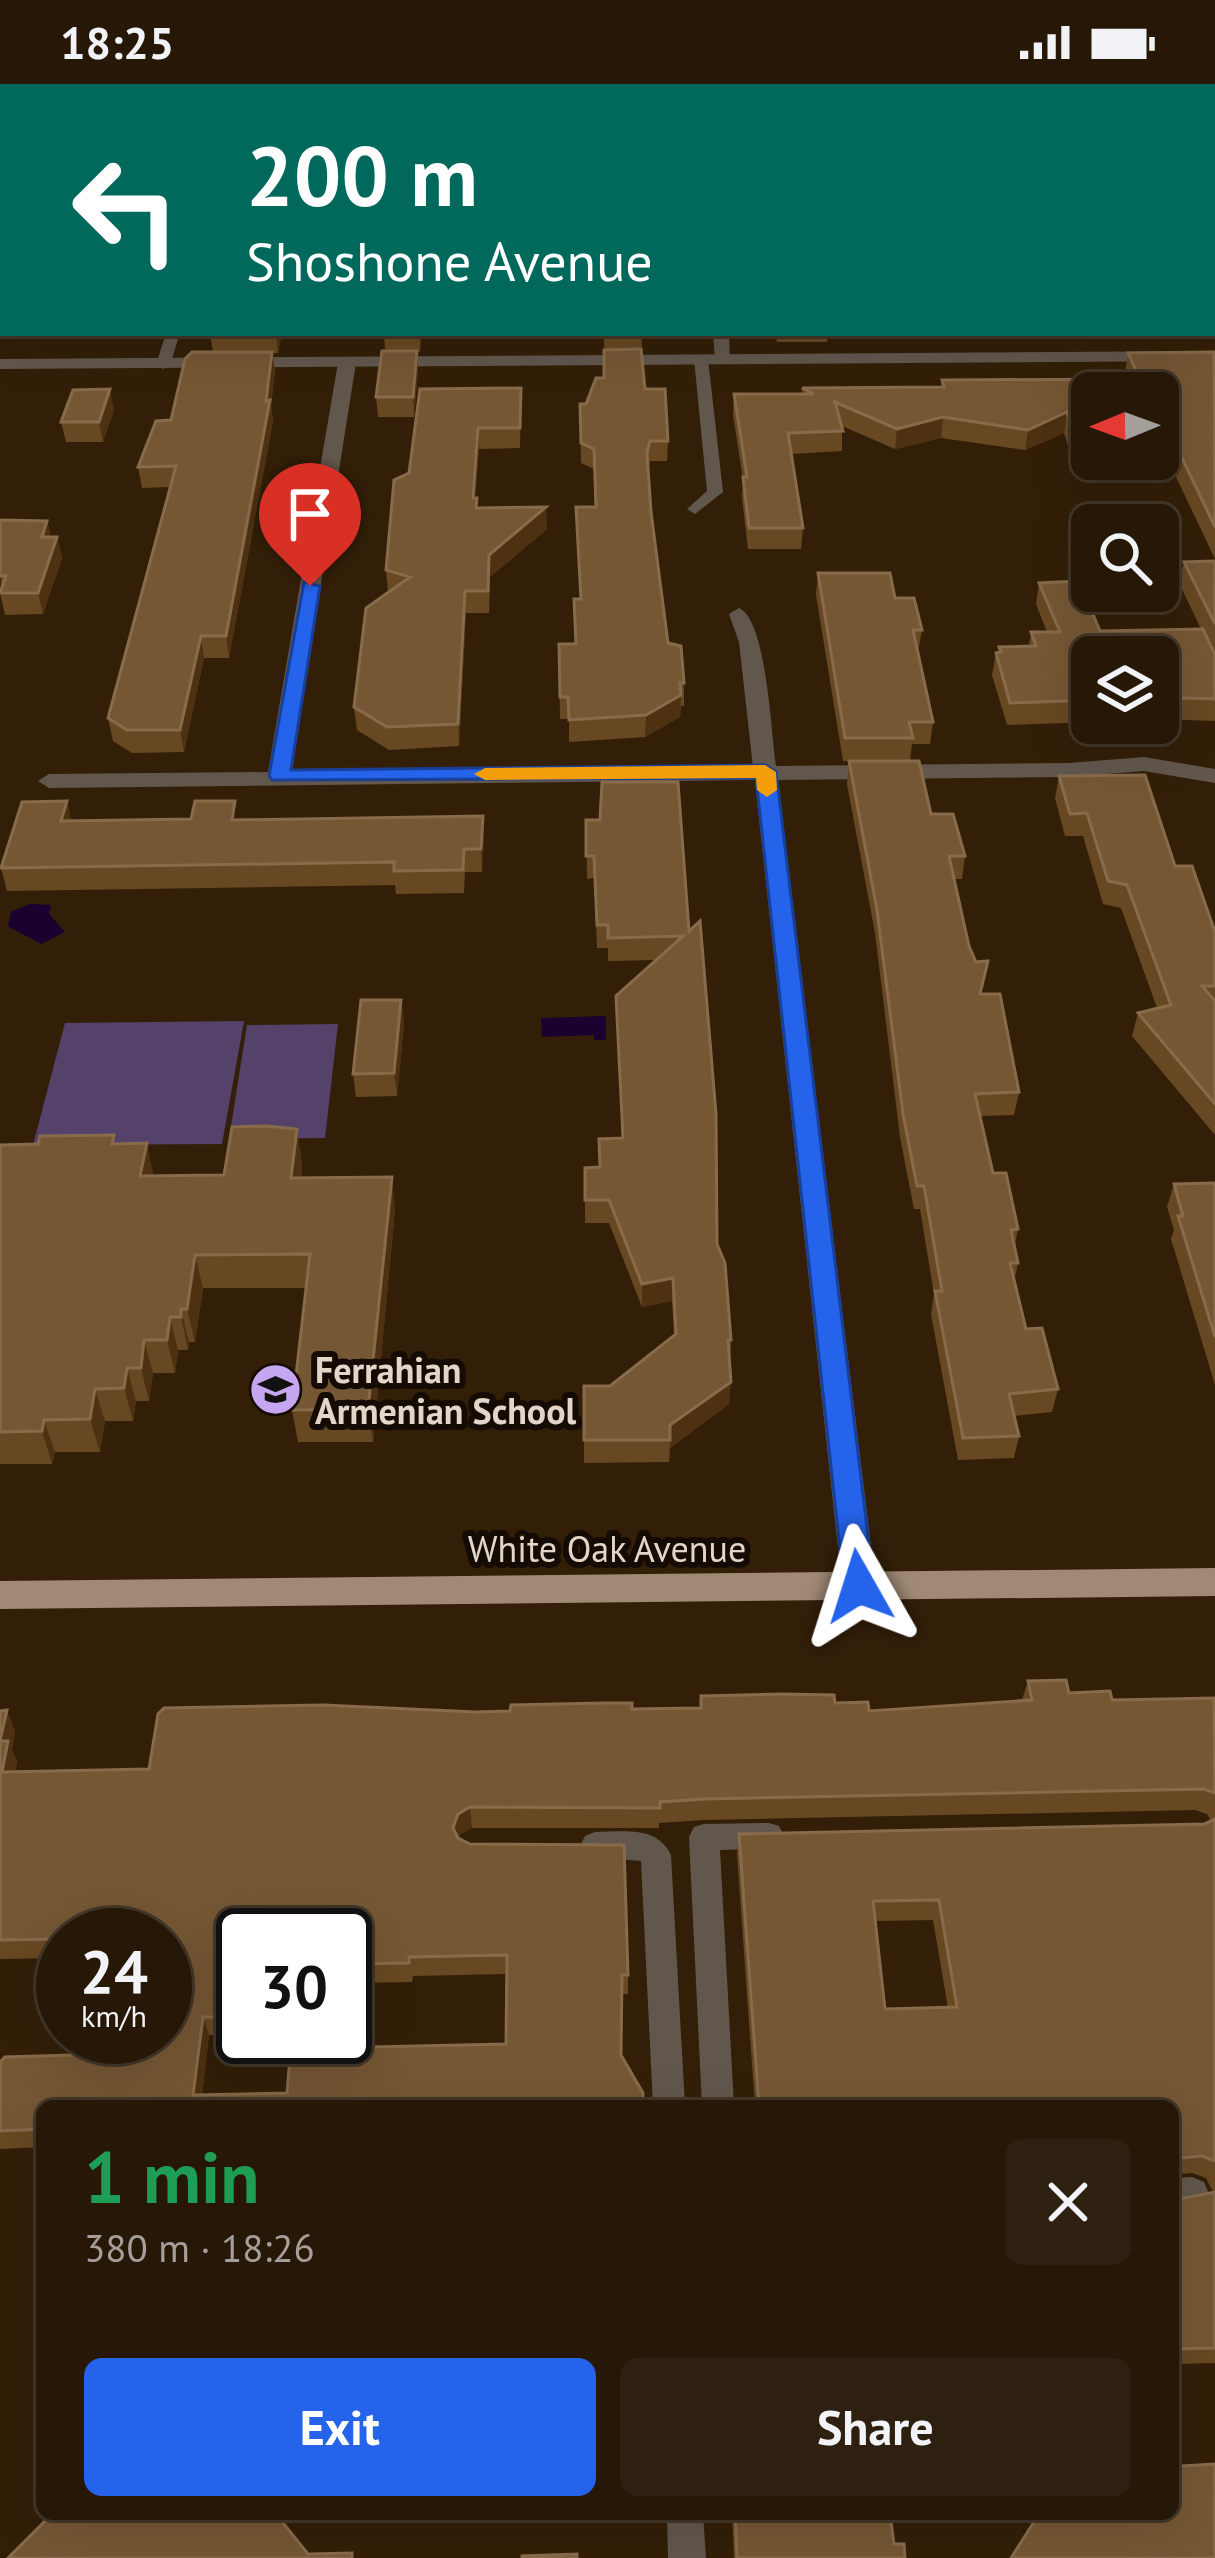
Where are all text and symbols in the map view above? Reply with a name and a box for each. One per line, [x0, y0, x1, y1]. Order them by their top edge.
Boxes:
text: 18:25 [60, 13, 174, 71]
text: 200 m [246, 120, 478, 229]
icon: left [48, 132, 204, 288]
text: Shoshone Avenue [246, 226, 653, 296]
north arrow [1071, 372, 1179, 480]
map controls [1071, 372, 1179, 744]
pin [259, 463, 361, 586]
icon: arrive [277, 481, 343, 547]
button: search [1071, 504, 1179, 612]
button: layers [1071, 636, 1179, 744]
place label: Ferrahian Armenian School [315, 1346, 577, 1434]
school or university icon: Ferrahian Armenian School [248, 1362, 304, 1418]
position arrow [796, 1523, 922, 1649]
street label: White Oak Avenue [468, 1525, 746, 1572]
speed limit sign: 30 [216, 1908, 372, 2064]
text: 24 [80, 1932, 148, 2010]
text: km/h [81, 1996, 147, 2035]
text: 1 min [84, 2130, 260, 2223]
button: close [1005, 2139, 1131, 2265]
text: 380 m · 18:26 [84, 2222, 315, 2273]
button: Exit [84, 2358, 596, 2496]
button: Share [620, 2358, 1131, 2496]

